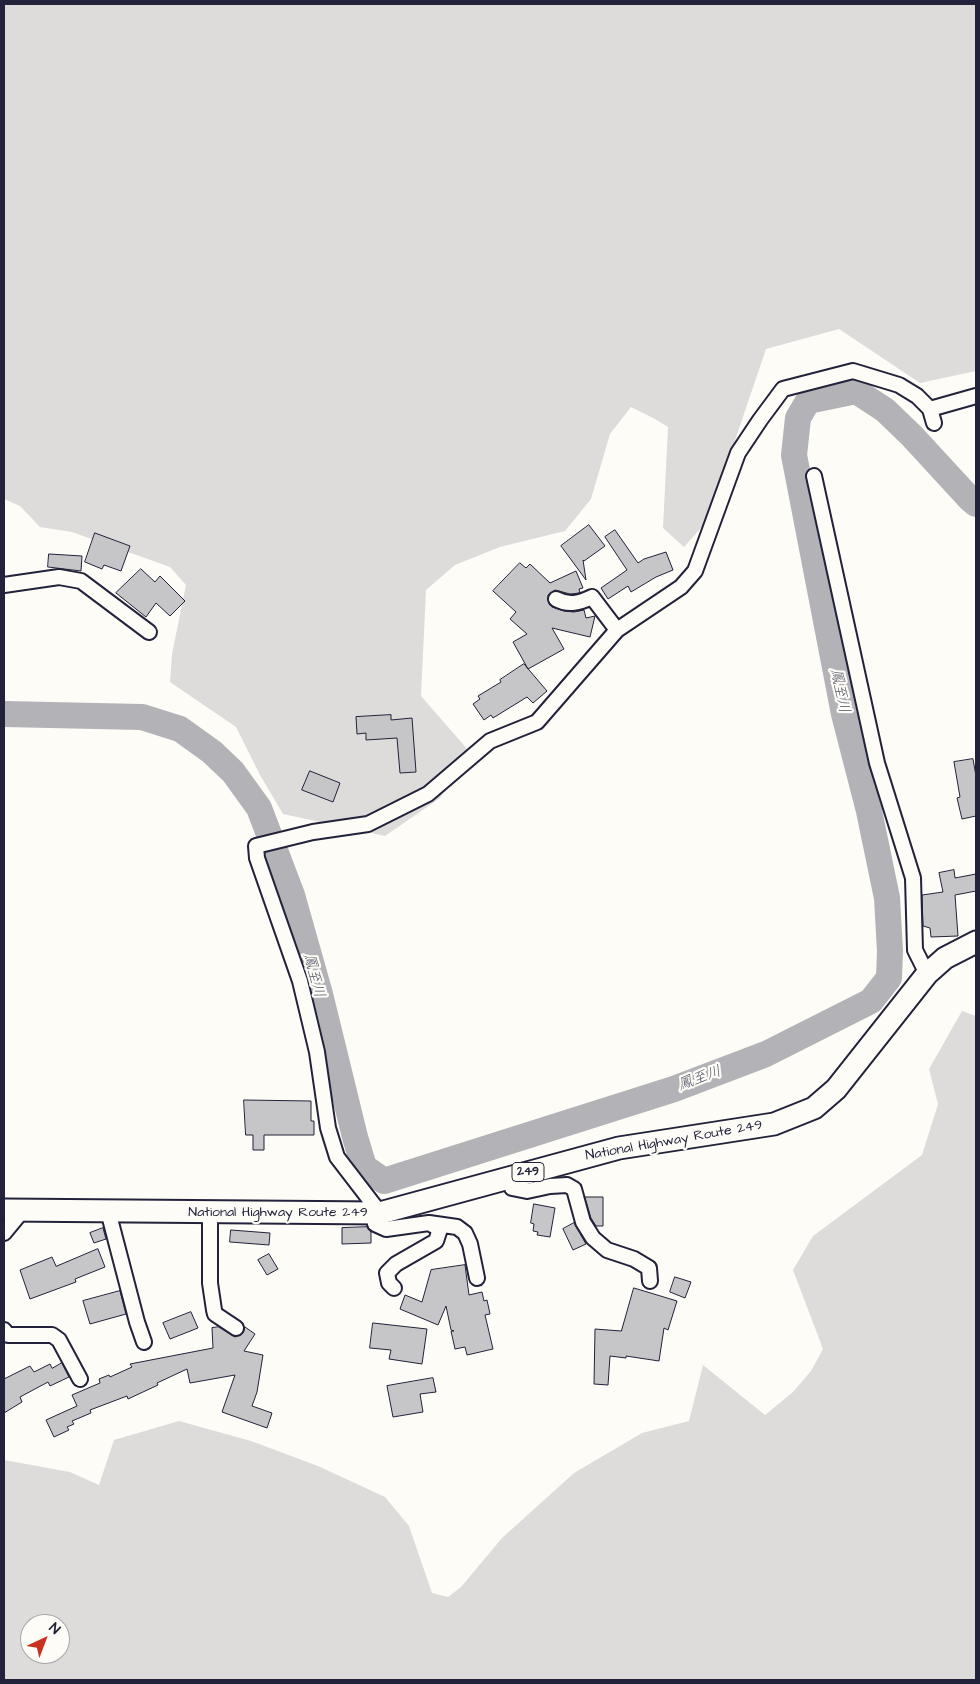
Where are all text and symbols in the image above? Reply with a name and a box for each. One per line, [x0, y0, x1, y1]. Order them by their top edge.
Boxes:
water label: 鳳至川 [826, 667, 852, 715]
water label: 鳳至川 [298, 952, 328, 1000]
water label: 鳳至川 [676, 1063, 724, 1095]
street label: National Highway Route 249 [584, 1117, 764, 1165]
road number: 249 [512, 1162, 544, 1182]
street label: National Highway Route 249 [188, 1205, 368, 1221]
north arrow [20, 1614, 70, 1664]
text: N [45, 1618, 65, 1639]

